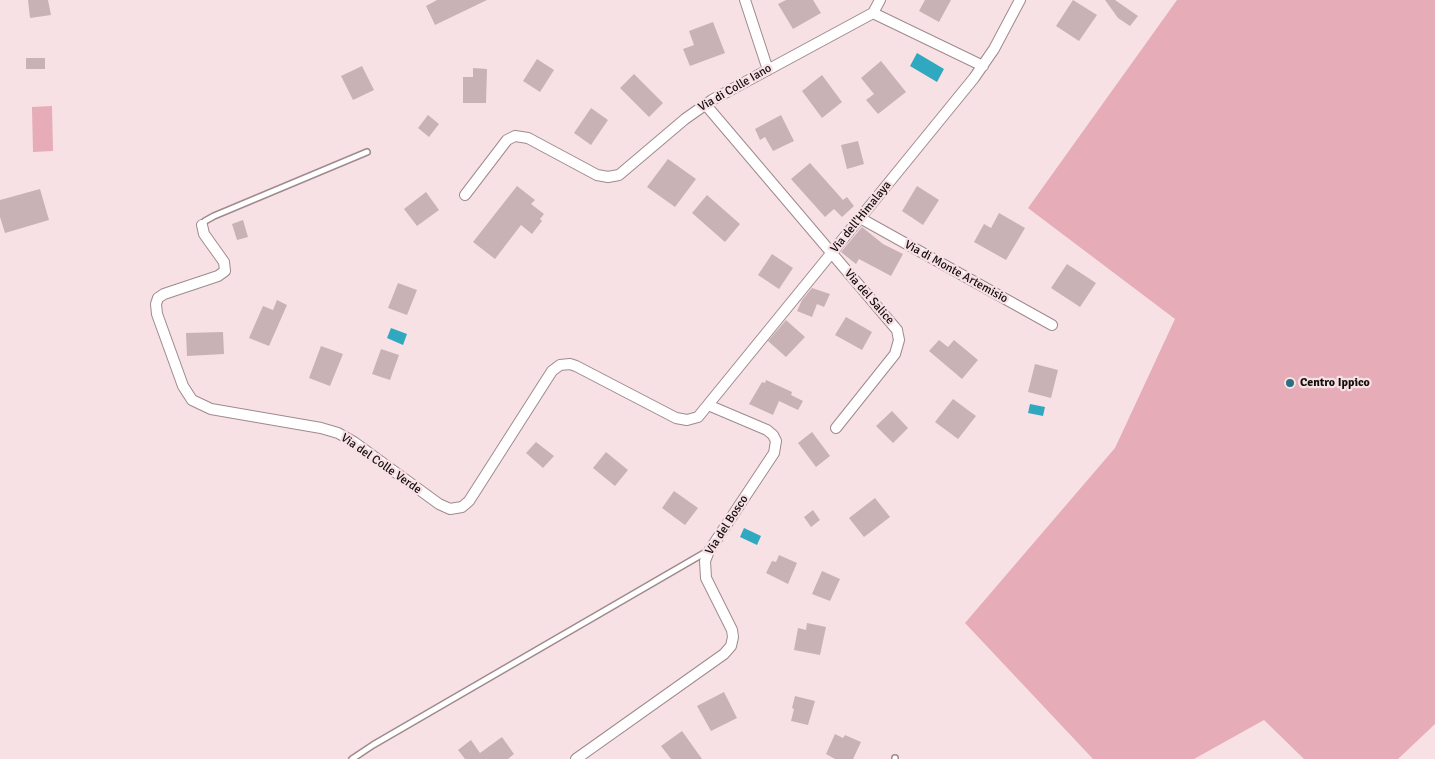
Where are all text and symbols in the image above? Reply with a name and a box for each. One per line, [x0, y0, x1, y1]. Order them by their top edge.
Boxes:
street label: Via di Colle Iano [696, 61, 774, 115]
street label: Via dell'Himalaya [828, 178, 894, 256]
street label: Via di Monte Artemisio [902, 238, 1010, 306]
street label: Via del Salice [841, 266, 897, 328]
place label: Centro Ippico [1300, 376, 1370, 390]
marker: Centro Ippico [1284, 377, 1296, 389]
street label: Via del Colle Verde [338, 431, 424, 497]
street label: Via del Bosco [702, 493, 752, 557]

